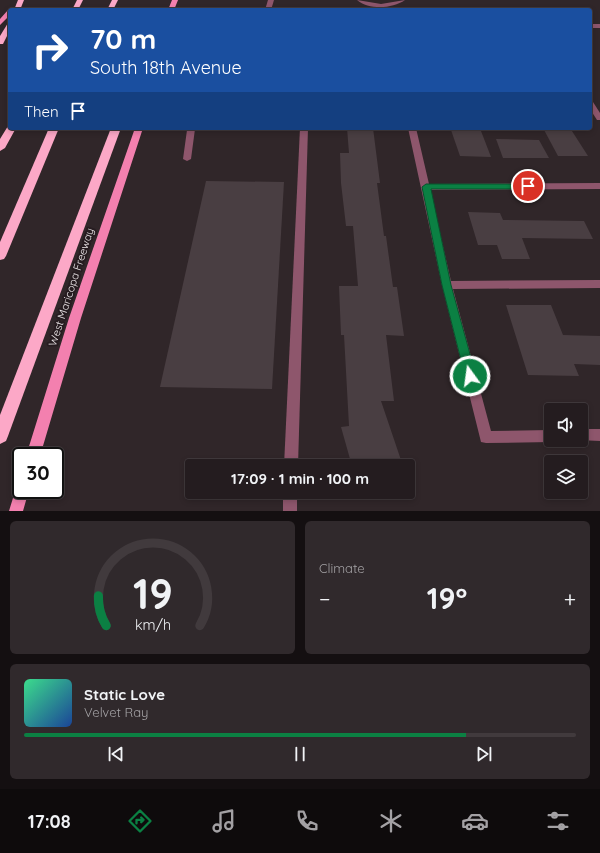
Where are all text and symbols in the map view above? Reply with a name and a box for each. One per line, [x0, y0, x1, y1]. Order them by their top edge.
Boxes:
text: 70 m [90, 21, 156, 56]
icon: right [24, 24, 76, 76]
text: South 18th Avenue [90, 56, 242, 79]
icon: arrive [67, 100, 89, 122]
text: Then [24, 102, 59, 121]
pin [511, 169, 545, 203]
icon: arrive [517, 175, 539, 197]
street label: West Maricopa Freeway [45, 226, 97, 348]
position arrow [449, 355, 491, 397]
map controls [544, 403, 588, 499]
button: sound [544, 403, 588, 447]
speed limit sign: 30 [12, 447, 64, 499]
button: layers [544, 455, 588, 499]
text: 17:09 · 1 min · 100 m [231, 469, 369, 488]
text: Climate [319, 560, 365, 576]
text: 19 [133, 566, 172, 618]
text: 19° [427, 579, 467, 617]
text: − [319, 585, 330, 613]
text: + [564, 585, 576, 613]
text: km/h [134, 615, 171, 633]
text: Static Love [84, 685, 165, 704]
text: Velvet Ray [84, 704, 149, 720]
icon: previous [105, 743, 127, 765]
icon: pause [289, 743, 311, 765]
icon: next [473, 743, 495, 765]
icon: directions [126, 807, 154, 835]
icon: music [210, 807, 238, 835]
icon: phone [293, 807, 321, 835]
icon: climate [377, 807, 405, 835]
icon: car [461, 807, 489, 835]
icon: filters [544, 807, 572, 835]
text: 17:08 [28, 810, 71, 833]

